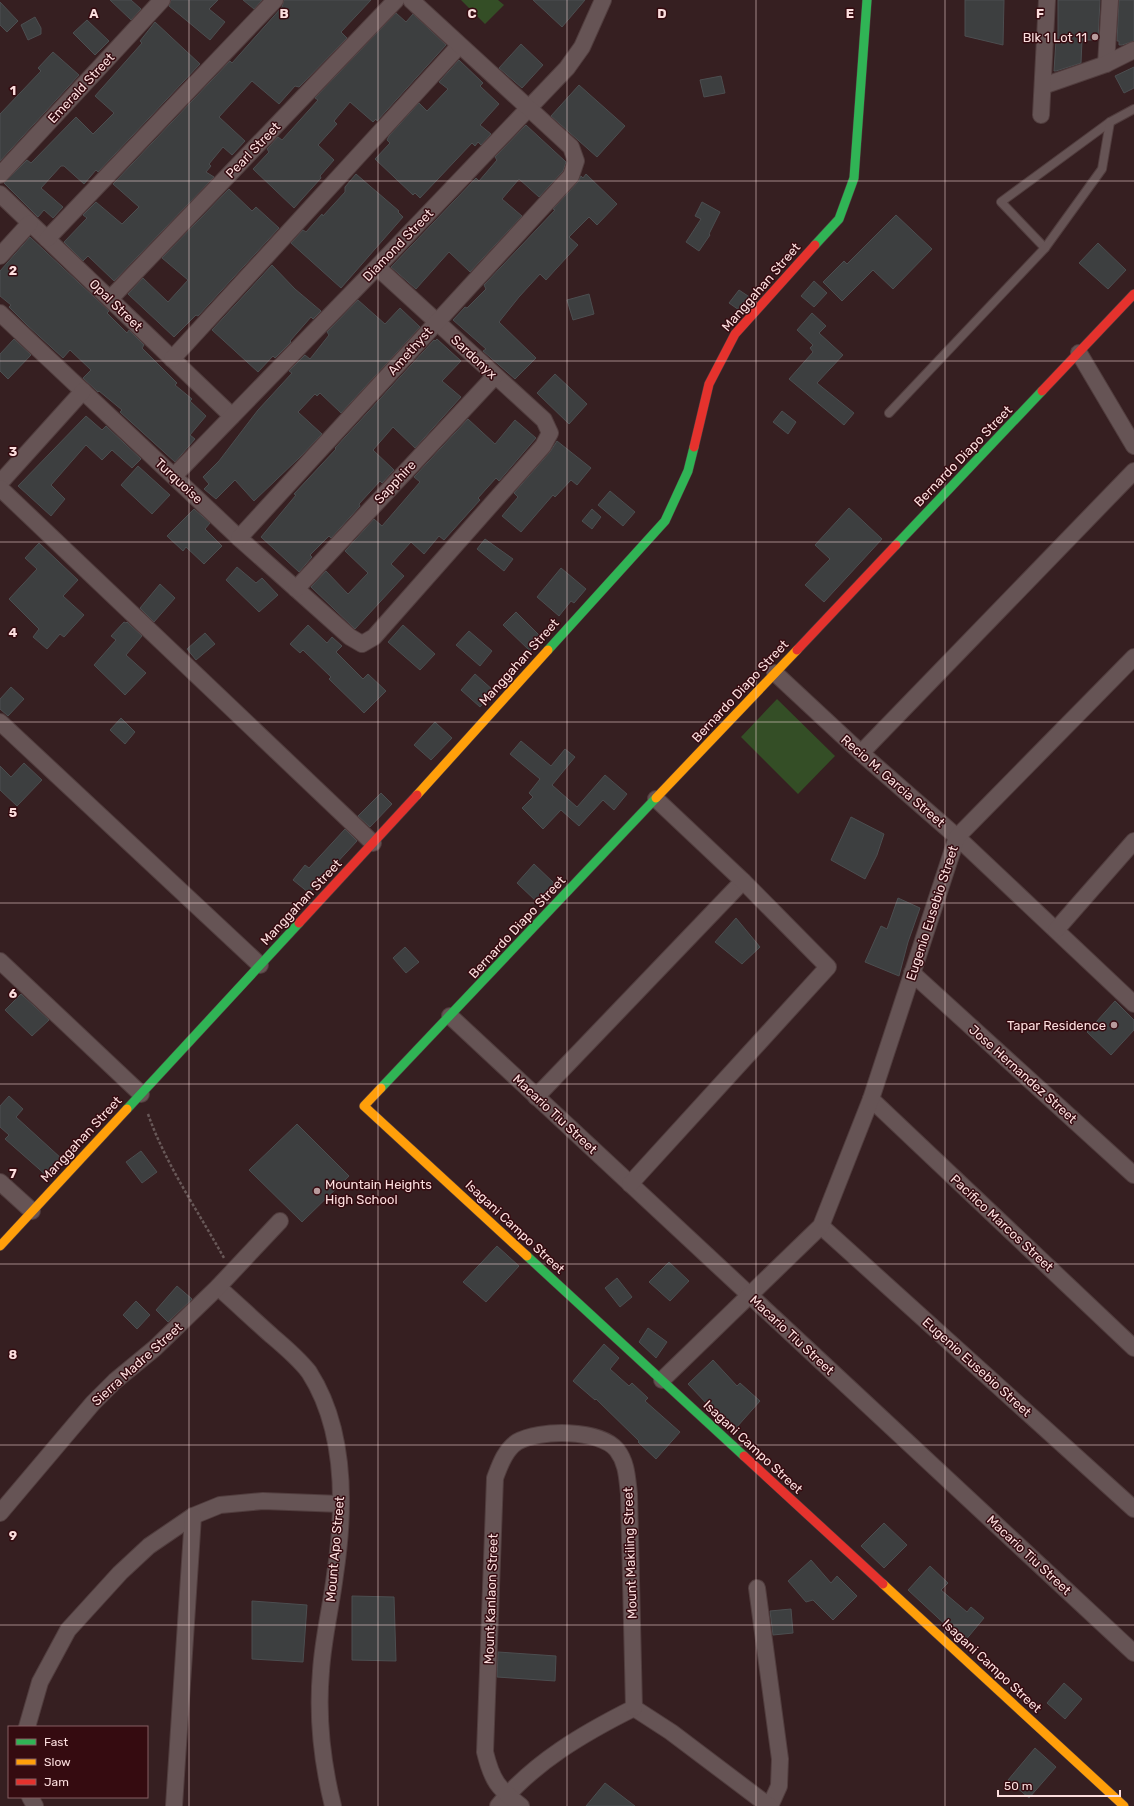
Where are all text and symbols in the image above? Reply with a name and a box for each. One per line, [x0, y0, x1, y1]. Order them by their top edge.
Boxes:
text: A [89, 6, 99, 21]
text: B [279, 6, 289, 21]
text: C [467, 6, 477, 21]
text: D [657, 6, 667, 21]
text: E [846, 6, 854, 21]
text: F [1036, 6, 1044, 21]
place label: Blk 1 Lot 11 [1023, 30, 1087, 45]
marker: Blk 1 Lot 11 [1090, 32, 1100, 42]
street label: Emerald Street [45, 50, 117, 126]
text: 1 [10, 83, 16, 98]
street label: Pearl Street [223, 119, 283, 181]
street label: Diamond Street [360, 206, 436, 284]
street label: Manggahan Street [719, 240, 804, 335]
text: 2 [9, 263, 17, 278]
street label: Opal Street [86, 276, 146, 334]
street label: Amethyst [385, 324, 435, 378]
street label: Sardonyx [448, 332, 500, 382]
street label: Bernardo Diapo Street [911, 402, 1015, 510]
text: 3 [9, 444, 18, 459]
street label: Turquoise [152, 455, 206, 507]
street label: Sapphire [371, 457, 419, 507]
street label: Manggahan Street [476, 615, 563, 709]
text: 4 [9, 625, 18, 640]
street label: Bernardo Diapo Street [689, 637, 791, 745]
street label: Recio M. Garcia Street [838, 732, 948, 830]
text: 5 [9, 805, 17, 820]
street label: Eugenio Eusebio Street [903, 844, 962, 983]
street label: Manggahan Street [257, 856, 345, 949]
street label: Bernardo Diapo Street [466, 873, 568, 981]
text: 6 [9, 986, 18, 1001]
place label: Tapar Residence [1007, 1018, 1106, 1033]
marker: Tapar Residence [1109, 1020, 1119, 1030]
street label: Jose Hernandez Street [966, 1022, 1080, 1126]
street label: Macario Tiu Street [510, 1071, 600, 1157]
street label: Manggahan Street [37, 1093, 125, 1186]
text: 7 [9, 1166, 17, 1181]
street label: Pacifico Marcos Street [948, 1171, 1056, 1275]
place label: Mountain Heights High School [325, 1177, 432, 1208]
street label: Isagani Campo Street [462, 1177, 568, 1278]
marker: Mountain Heights High School [312, 1186, 322, 1196]
street label: Macario Tiu Street [747, 1292, 837, 1378]
street label: Eugenio Eusebio Street [919, 1314, 1034, 1420]
street label: Sierra Madre Street [89, 1319, 185, 1409]
text: 8 [9, 1347, 18, 1362]
street label: Isagani Campo Street [700, 1397, 806, 1498]
street label: Mount Makiling Street [620, 1487, 641, 1619]
street label: Mount Apo Street [323, 1496, 347, 1602]
street label: Macario Tiu Street [984, 1512, 1074, 1598]
text: 9 [9, 1528, 17, 1543]
street label: Mount Kanlaon Street [481, 1533, 501, 1665]
street label: Isagani Campo Street [939, 1616, 1045, 1717]
legend [8, 1726, 148, 1798]
text: Fast [44, 1735, 68, 1749]
text: Slow [44, 1755, 71, 1769]
scale bar [998, 1772, 1120, 1798]
text: Jam [44, 1775, 69, 1789]
text: 50 m [1004, 1779, 1032, 1793]

